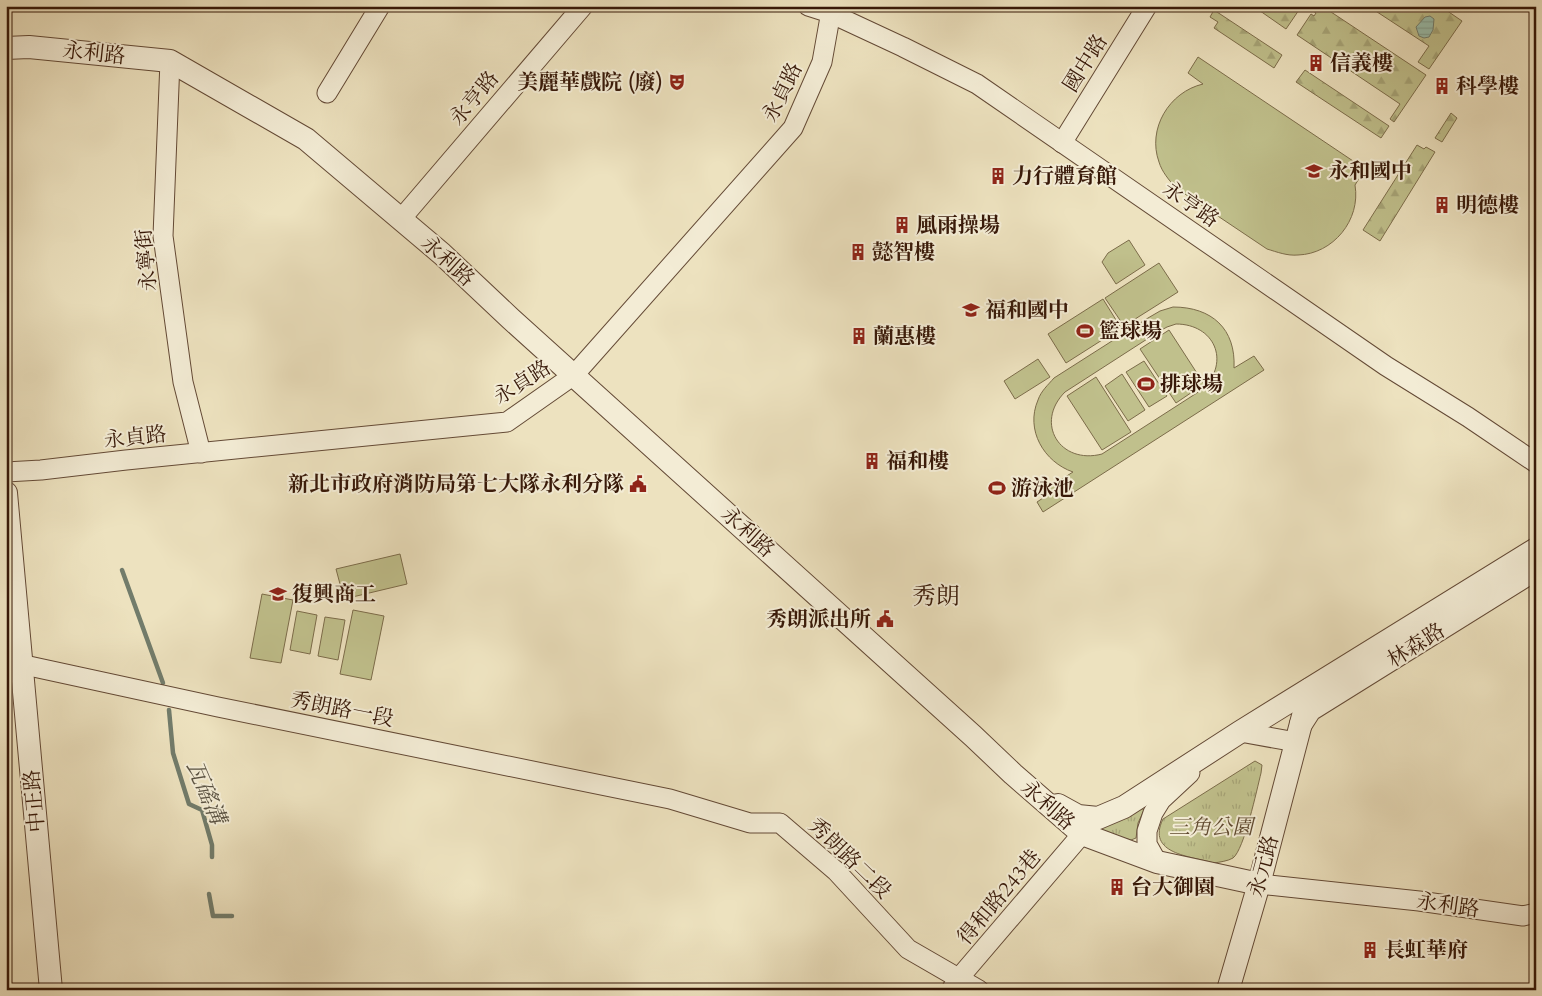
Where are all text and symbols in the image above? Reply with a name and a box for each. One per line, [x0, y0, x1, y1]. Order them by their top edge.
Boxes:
street label: 國中路 [1056, 29, 1114, 98]
street label: 永利路 [61, 36, 127, 71]
place label: 信義樓 [1330, 49, 1393, 78]
building icon: 信義樓 [1306, 53, 1326, 73]
street label: 永貞路 [756, 58, 809, 127]
street label: 永亨路 [443, 65, 506, 132]
place label: 美麗華戲院 (廢) [517, 68, 663, 97]
theatre icon: 美麗華戲院 (廢) [667, 72, 687, 92]
place label: 科學樓 [1456, 72, 1519, 101]
building icon: 科學樓 [1432, 76, 1452, 96]
place label: 永和國中 [1328, 157, 1412, 186]
school or university icon: 永和國中 [1304, 161, 1324, 181]
place label: 力行體育館 [1012, 162, 1117, 191]
building icon: 力行體育館 [988, 166, 1008, 186]
street label: 永亨路 [1157, 174, 1225, 234]
place label: 明德樓 [1456, 191, 1519, 220]
building icon: 明德樓 [1432, 195, 1452, 215]
place label: 風雨操場 [916, 211, 1000, 240]
building icon: 風雨操場 [892, 215, 912, 235]
street label: 永寧街 [129, 227, 164, 293]
street label: 永利路 [415, 230, 481, 293]
place label: 懿智樓 [872, 238, 935, 267]
building icon: 懿智樓 [848, 242, 868, 262]
place label: 福和國中 [985, 296, 1069, 325]
school or university icon: 福和國中 [961, 300, 981, 320]
place label: 籃球場 [1099, 317, 1162, 346]
sports icon: 籃球場 [1075, 321, 1095, 341]
place label: 蘭惠樓 [873, 322, 936, 351]
building icon: 蘭惠樓 [849, 326, 869, 346]
street label: 永貞路 [488, 353, 557, 411]
place label: 排球場 [1160, 370, 1223, 399]
sports icon: 排球場 [1136, 374, 1156, 394]
street label: 永貞路 [102, 420, 168, 455]
place label: 福和樓 [886, 447, 949, 476]
building icon: 福和樓 [862, 451, 882, 471]
place label: 新北市政府消防局第七大隊永利分隊 [288, 470, 624, 499]
public building icon: 新北市政府消防局第七大隊永利分隊 [628, 474, 648, 494]
place label: 游泳池 [1011, 474, 1074, 503]
sports icon: 游泳池 [987, 478, 1007, 498]
street label: 永利路 [715, 501, 781, 564]
place label: 復興商工 [292, 580, 376, 609]
district label: 秀朗 [912, 580, 960, 613]
school or university icon: 復興商工 [268, 584, 288, 604]
place label: 秀朗派出所 [766, 605, 871, 634]
public building icon: 秀朗派出所 [875, 609, 895, 629]
street label: 林森路 [1382, 616, 1451, 674]
street label: 秀朗路一段 [288, 685, 396, 734]
water label: 瓦磘溝 [179, 756, 234, 831]
street label: 中正路 [17, 768, 52, 834]
street label: 永利路 [1014, 774, 1081, 837]
street label: 秀朗路二段 [802, 811, 897, 905]
park label: 三角公園 [1169, 813, 1256, 842]
street label: 永元路 [1241, 832, 1286, 900]
street label: 得和路243巷 [951, 843, 1048, 951]
place label: 台大御園 [1131, 873, 1215, 902]
building icon: 台大御園 [1107, 877, 1127, 897]
street label: 永利路 [1415, 887, 1481, 924]
place label: 長虹華府 [1384, 936, 1468, 965]
building icon: 長虹華府 [1360, 940, 1380, 960]

